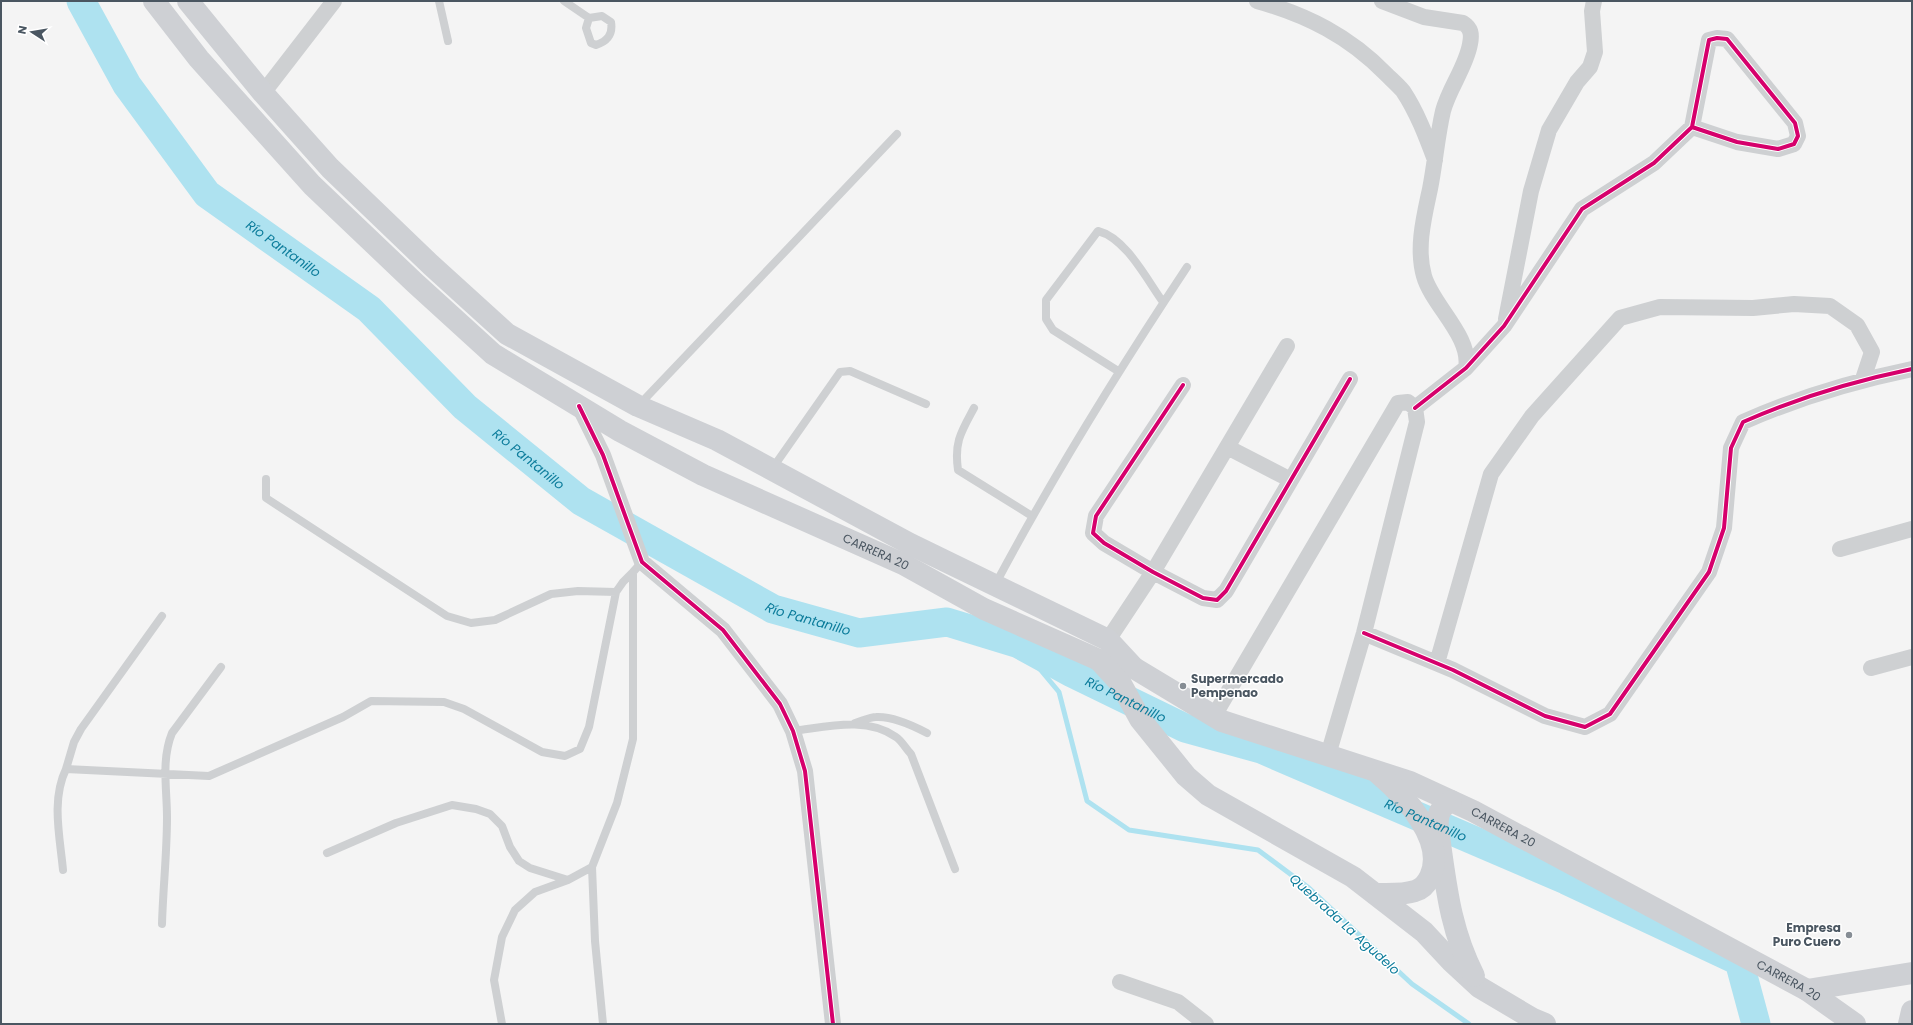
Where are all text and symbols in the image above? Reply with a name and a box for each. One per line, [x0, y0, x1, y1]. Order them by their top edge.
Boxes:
north arrow [12, 12, 52, 52]
text: N [14, 24, 31, 36]
water label: Río Pantanillo [242, 216, 325, 282]
water label: Río Pantanillo [488, 424, 569, 494]
street label: CARRERA 20 [840, 529, 913, 574]
water label: Río Pantanillo [762, 598, 853, 640]
place label: Supermercado Pempenao [1191, 670, 1284, 701]
water label: Río Pantanillo [1082, 672, 1169, 727]
marker: Supermercado Pempenao [1178, 681, 1188, 691]
water label: Río Pantanillo [1382, 794, 1470, 846]
street label: CARRERA 20 [1468, 802, 1539, 851]
water label: Quebrada La Agudelo [1285, 869, 1404, 979]
place label: Empresa Puro Cuero [1773, 919, 1841, 950]
marker: Empresa Puro Cuero [1844, 930, 1854, 940]
street label: CARRERA 20 [1754, 956, 1824, 1005]

